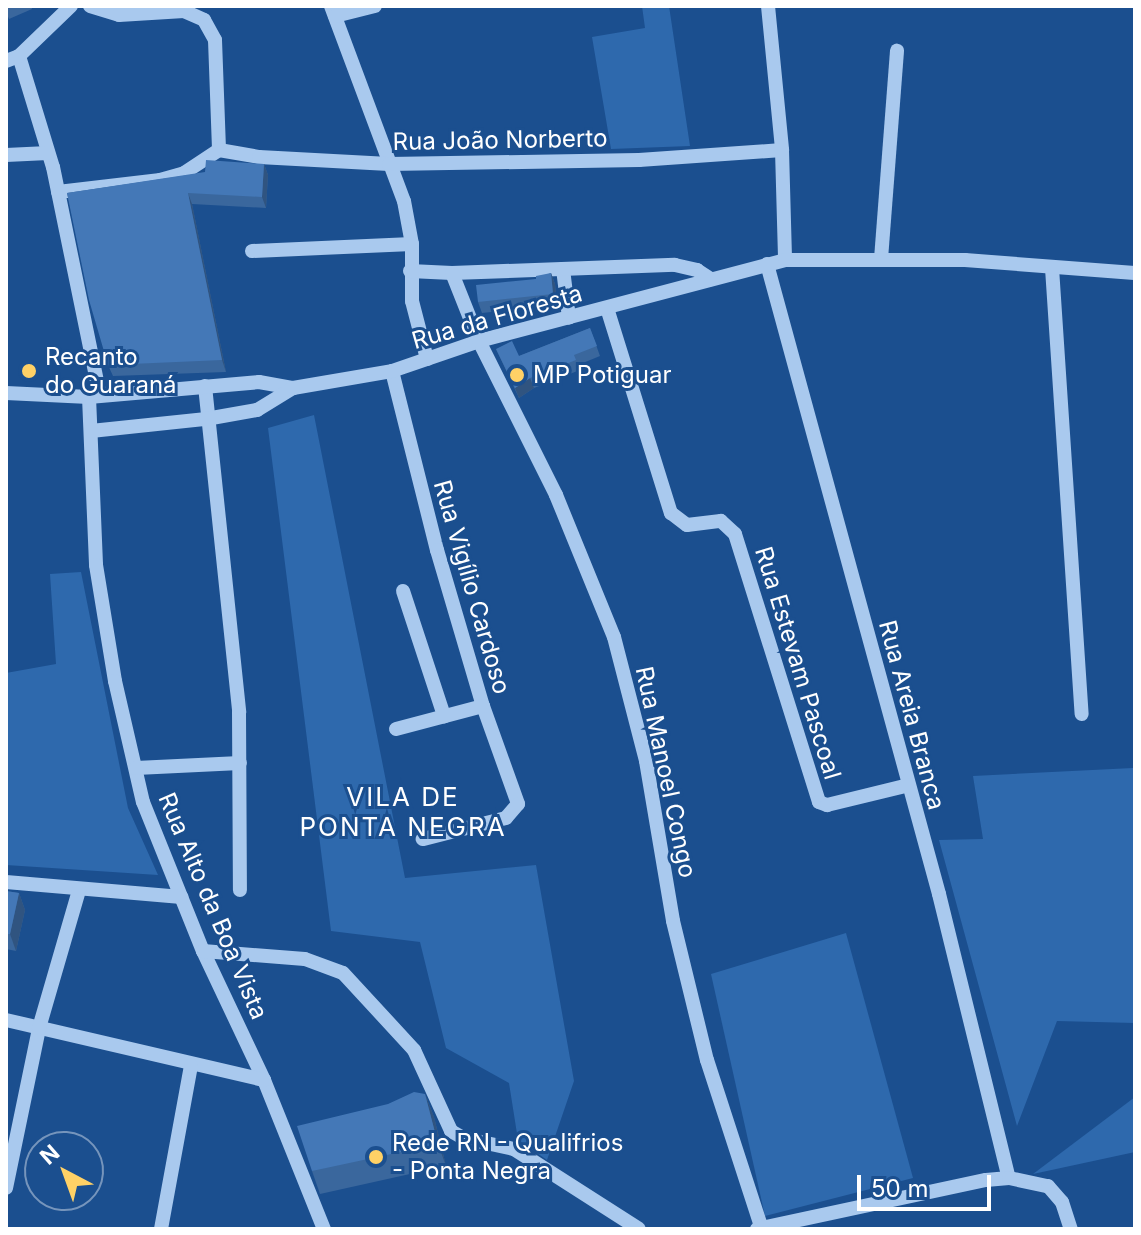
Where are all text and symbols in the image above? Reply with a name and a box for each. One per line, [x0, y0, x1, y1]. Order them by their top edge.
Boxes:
street label: Rua João Norberto [392, 124, 608, 156]
street label: Rua da Floresta [408, 279, 586, 355]
place label: Recanto do Guaraná [45, 343, 177, 399]
place label: MP Potiguar [533, 361, 671, 389]
marker: Recanto do Guaraná [20, 362, 38, 380]
marker: MP Potiguar [508, 366, 526, 384]
street label: Rua Vigílio Cardoso [428, 477, 516, 697]
street label: Rua Estevam Pascoal [749, 543, 847, 783]
street label: Rua Areia Branca [873, 617, 951, 813]
street label: Rua Manoel Congo [630, 664, 702, 880]
district label: VILA DE PONTA NEGRA [299, 781, 507, 842]
street label: Rua Alto da Boa Vista [152, 788, 274, 1024]
place label: Rede RN - Qualifrios - Ponta Negra [392, 1129, 623, 1185]
north arrow [24, 1131, 104, 1211]
text: N [35, 1139, 64, 1170]
marker: Rede RN - Qualifrios - Ponta Negra [367, 1148, 385, 1166]
scale bar [861, 1159, 995, 1209]
text: 50 m [871, 1174, 929, 1203]

